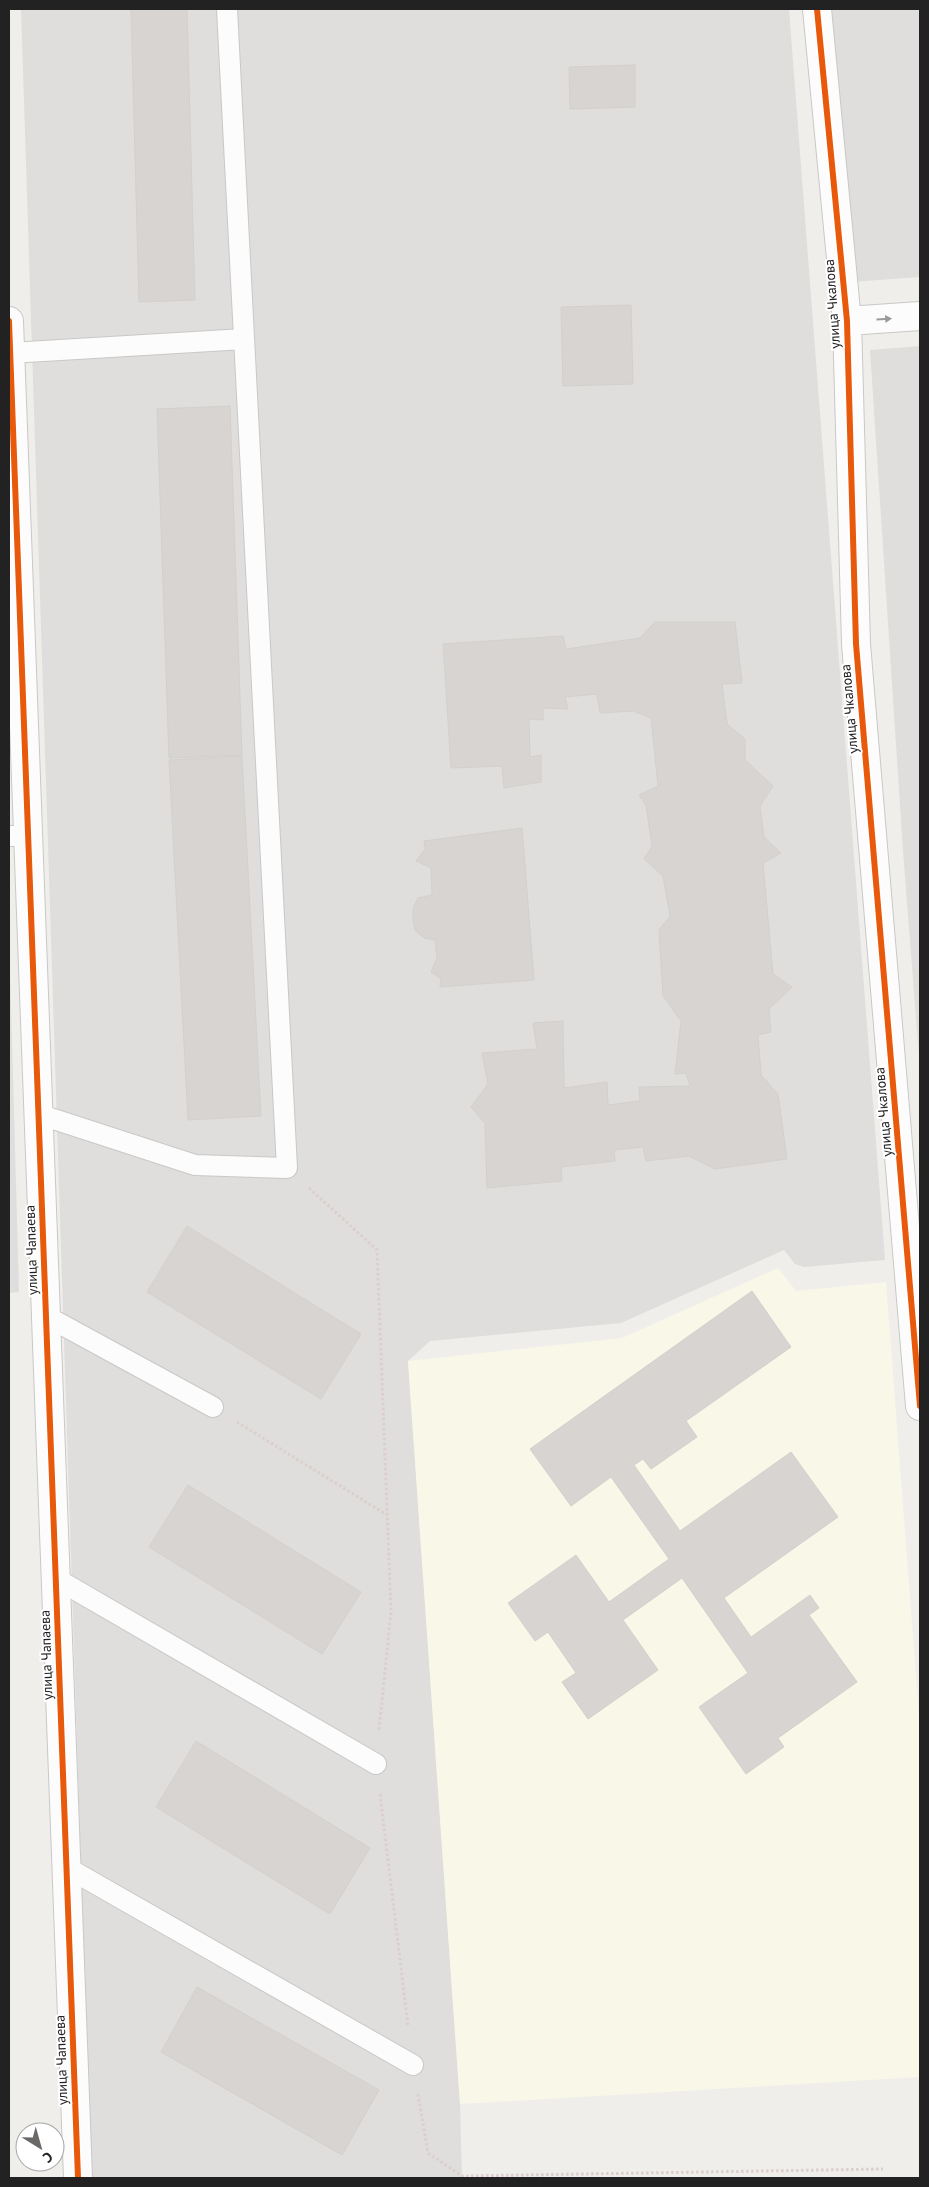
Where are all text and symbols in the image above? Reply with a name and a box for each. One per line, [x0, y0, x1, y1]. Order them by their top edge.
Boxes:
street label: улица Чкалова [820, 258, 844, 349]
one-way arrow [876, 314, 892, 322]
street label: улица Чкалова [836, 663, 862, 755]
street label: улица Чкалова [870, 1066, 896, 1158]
street label: улица Чапаева [20, 1205, 42, 1295]
street label: улица Чапаева [35, 1610, 57, 1700]
street label: улица Чапаева [50, 2015, 72, 2105]
north arrow [15, 2122, 65, 2172]
text: С [39, 2148, 56, 2167]

